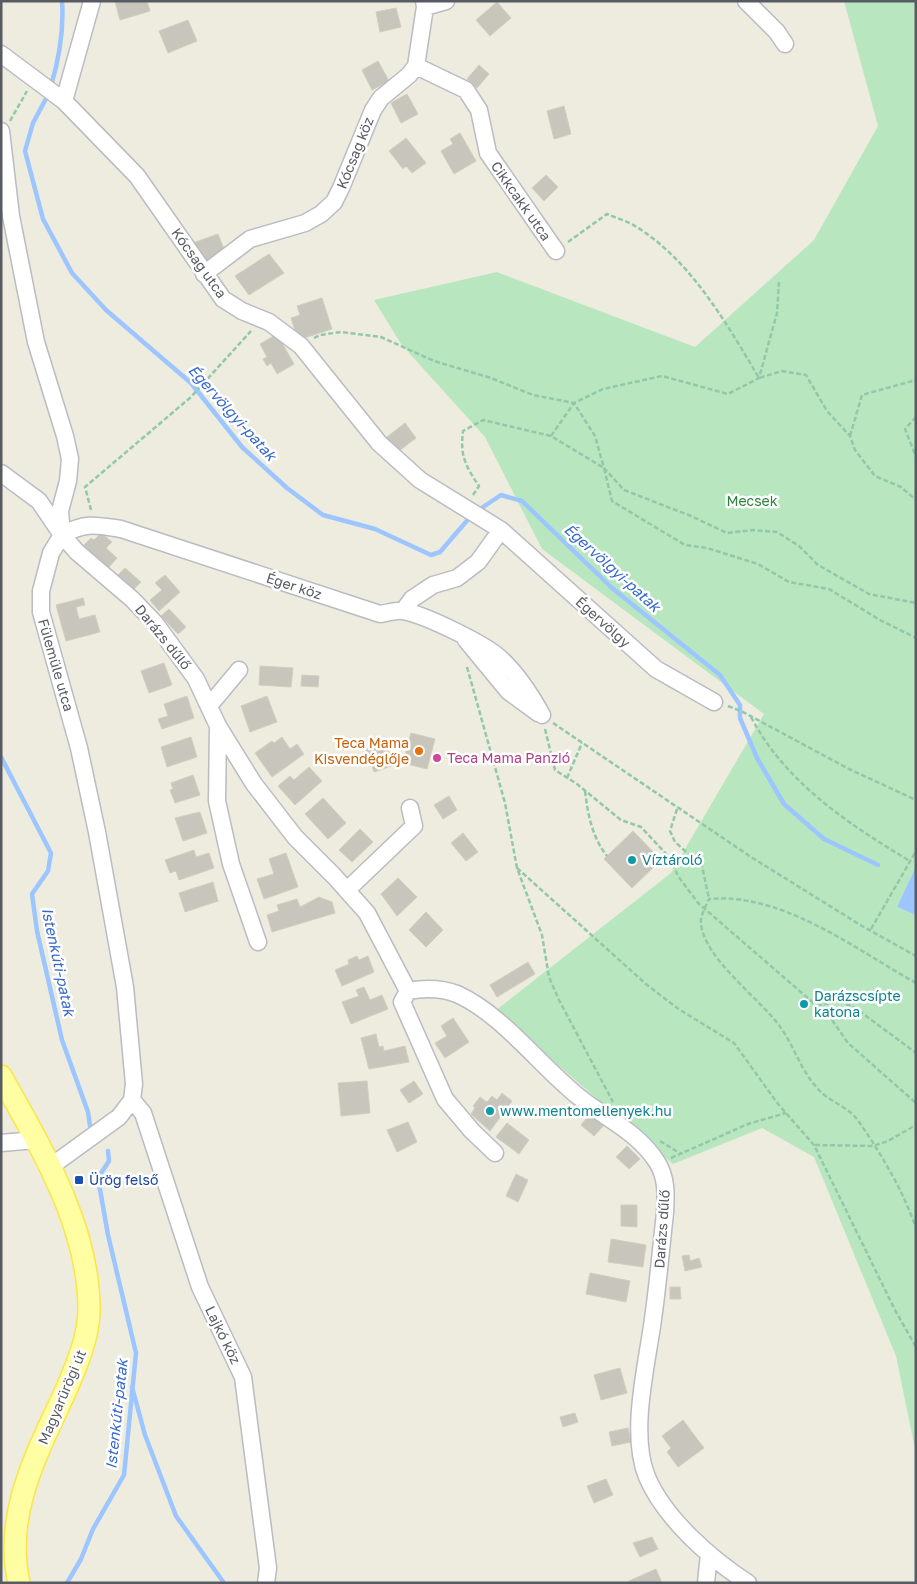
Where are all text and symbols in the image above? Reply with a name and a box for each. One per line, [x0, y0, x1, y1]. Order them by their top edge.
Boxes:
street label: Kócsag köz [332, 114, 377, 191]
street label: Cikkcakk utca [488, 158, 555, 244]
street label: Kócsag utca [168, 224, 231, 301]
water label: Égervölgyi-patak [184, 361, 282, 466]
park label: Mecsek [726, 492, 778, 509]
water label: Égervölgyi-patak [560, 519, 665, 617]
street label: Éger köz [264, 569, 324, 602]
street label: Égervölgy [572, 593, 634, 651]
street label: Darázs dűlő [132, 601, 195, 673]
street label: Fülemüle utca [35, 617, 78, 713]
place label: Teca Mama Kisvendéglője [314, 734, 409, 767]
marker: Teca Mama Kisvendéglője [413, 745, 425, 757]
place label: Teca Mama Panzió [447, 749, 570, 766]
marker: Teca Mama Panzió [431, 752, 443, 764]
place label: Víztároló [642, 851, 703, 868]
marker: Víztároló [626, 854, 638, 866]
water label: Istenkúti-patak [39, 906, 80, 1019]
place label: Darázscsípte katona [814, 987, 901, 1020]
marker: Darázscsípte katona [798, 998, 810, 1010]
place label: www.mentomellenyek.hu [500, 1102, 672, 1119]
marker: www.mentomellenyek.hu [484, 1105, 496, 1117]
place label: Ürög felső [89, 1171, 159, 1188]
marker: Ürög felső [73, 1174, 85, 1186]
street label: Darázs dűlő [650, 1188, 673, 1269]
street label: Lajkó köz [202, 1303, 245, 1367]
street label: Magyarürögi út [34, 1347, 89, 1447]
water label: Istenkúti-patak [101, 1357, 131, 1470]

